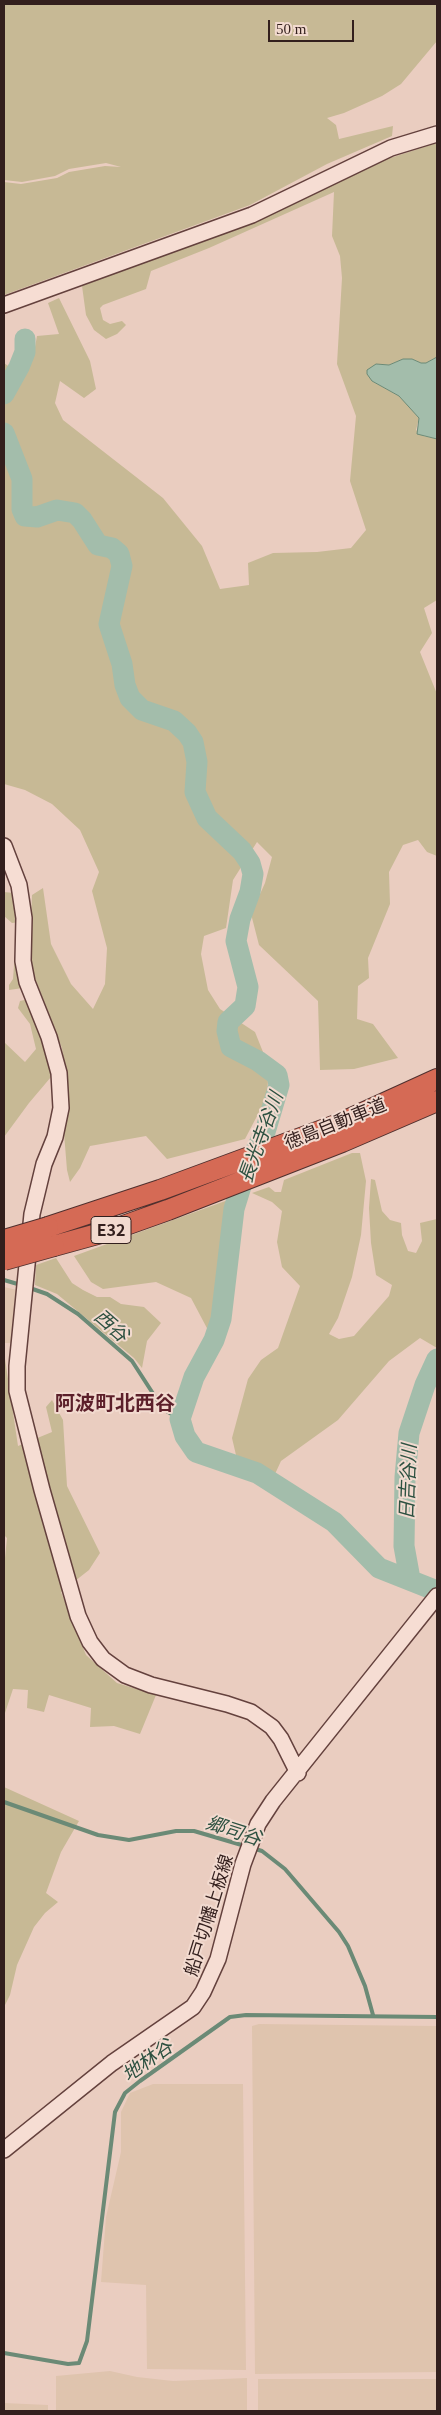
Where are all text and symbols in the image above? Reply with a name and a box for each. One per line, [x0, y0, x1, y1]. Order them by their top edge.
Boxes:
scale bar [271, 10, 357, 42]
text: 50 m [276, 21, 306, 37]
water label: 長光寺谷川 [233, 1088, 287, 1186]
street label: 徳島自動車道 [281, 1093, 389, 1153]
road number: E32 [91, 1216, 131, 1244]
water label: 西谷 [90, 1304, 134, 1346]
district label: 阿波町北西谷 [55, 1390, 175, 1414]
water label: 日吉谷川 [394, 1444, 420, 1520]
water label: 郷司谷 [203, 1810, 265, 1850]
street label: 船戸切幡上板線 [179, 1852, 237, 1978]
water label: 地林谷 [117, 2034, 177, 2086]

